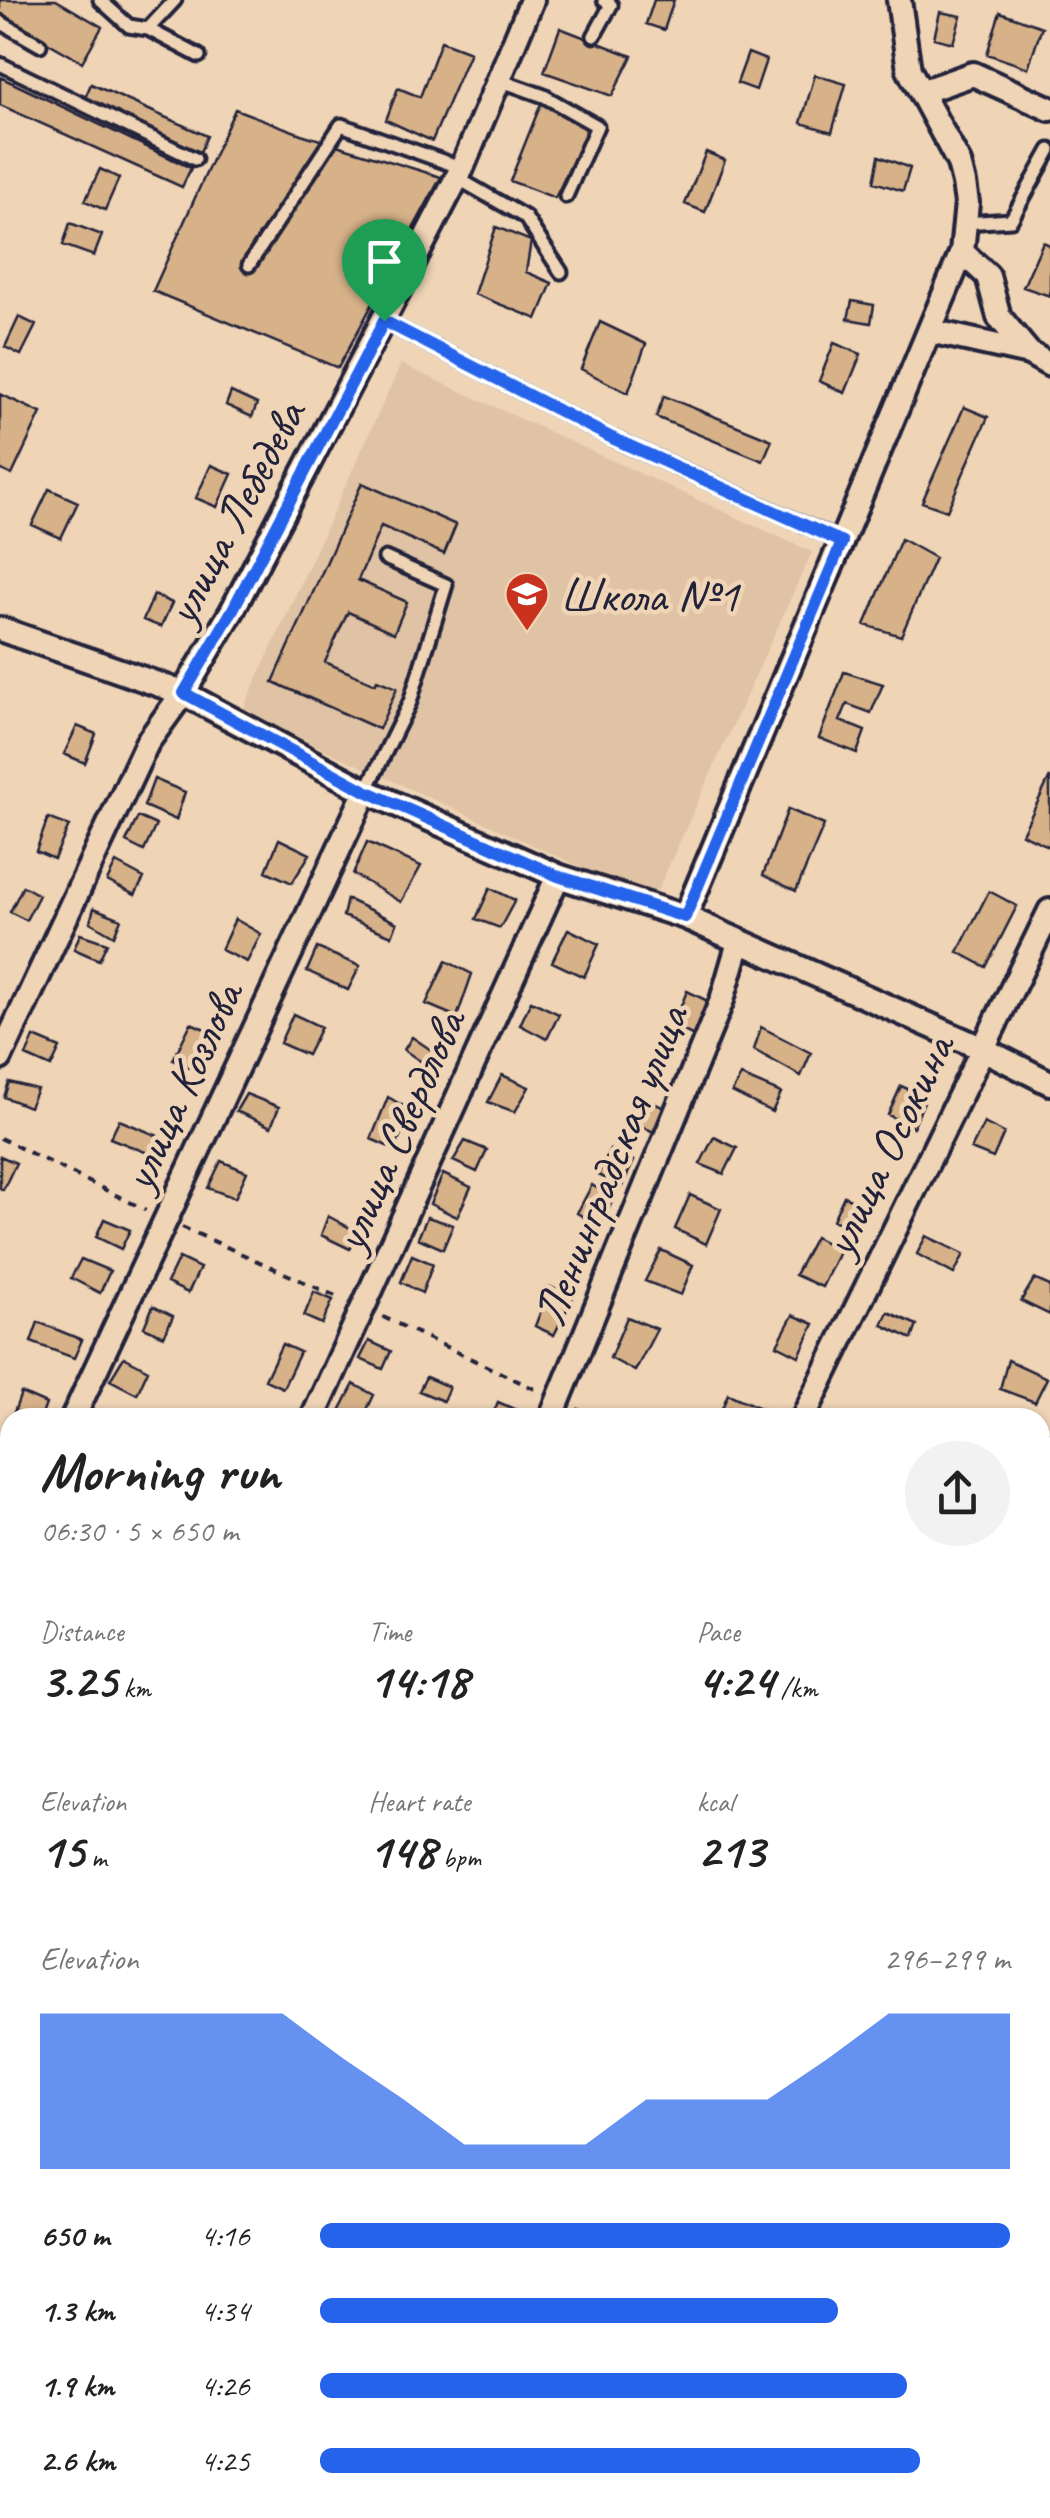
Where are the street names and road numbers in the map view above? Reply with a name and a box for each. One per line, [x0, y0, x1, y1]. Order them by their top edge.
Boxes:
street label: улица Лебедева [150, 388, 320, 637]
street label: улица Козлова [106, 969, 258, 1203]
street label: Ленинградская улица [518, 994, 702, 1334]
street label: улица Свердлова [318, 997, 480, 1263]
street label: улица Осокина [807, 1021, 969, 1269]

